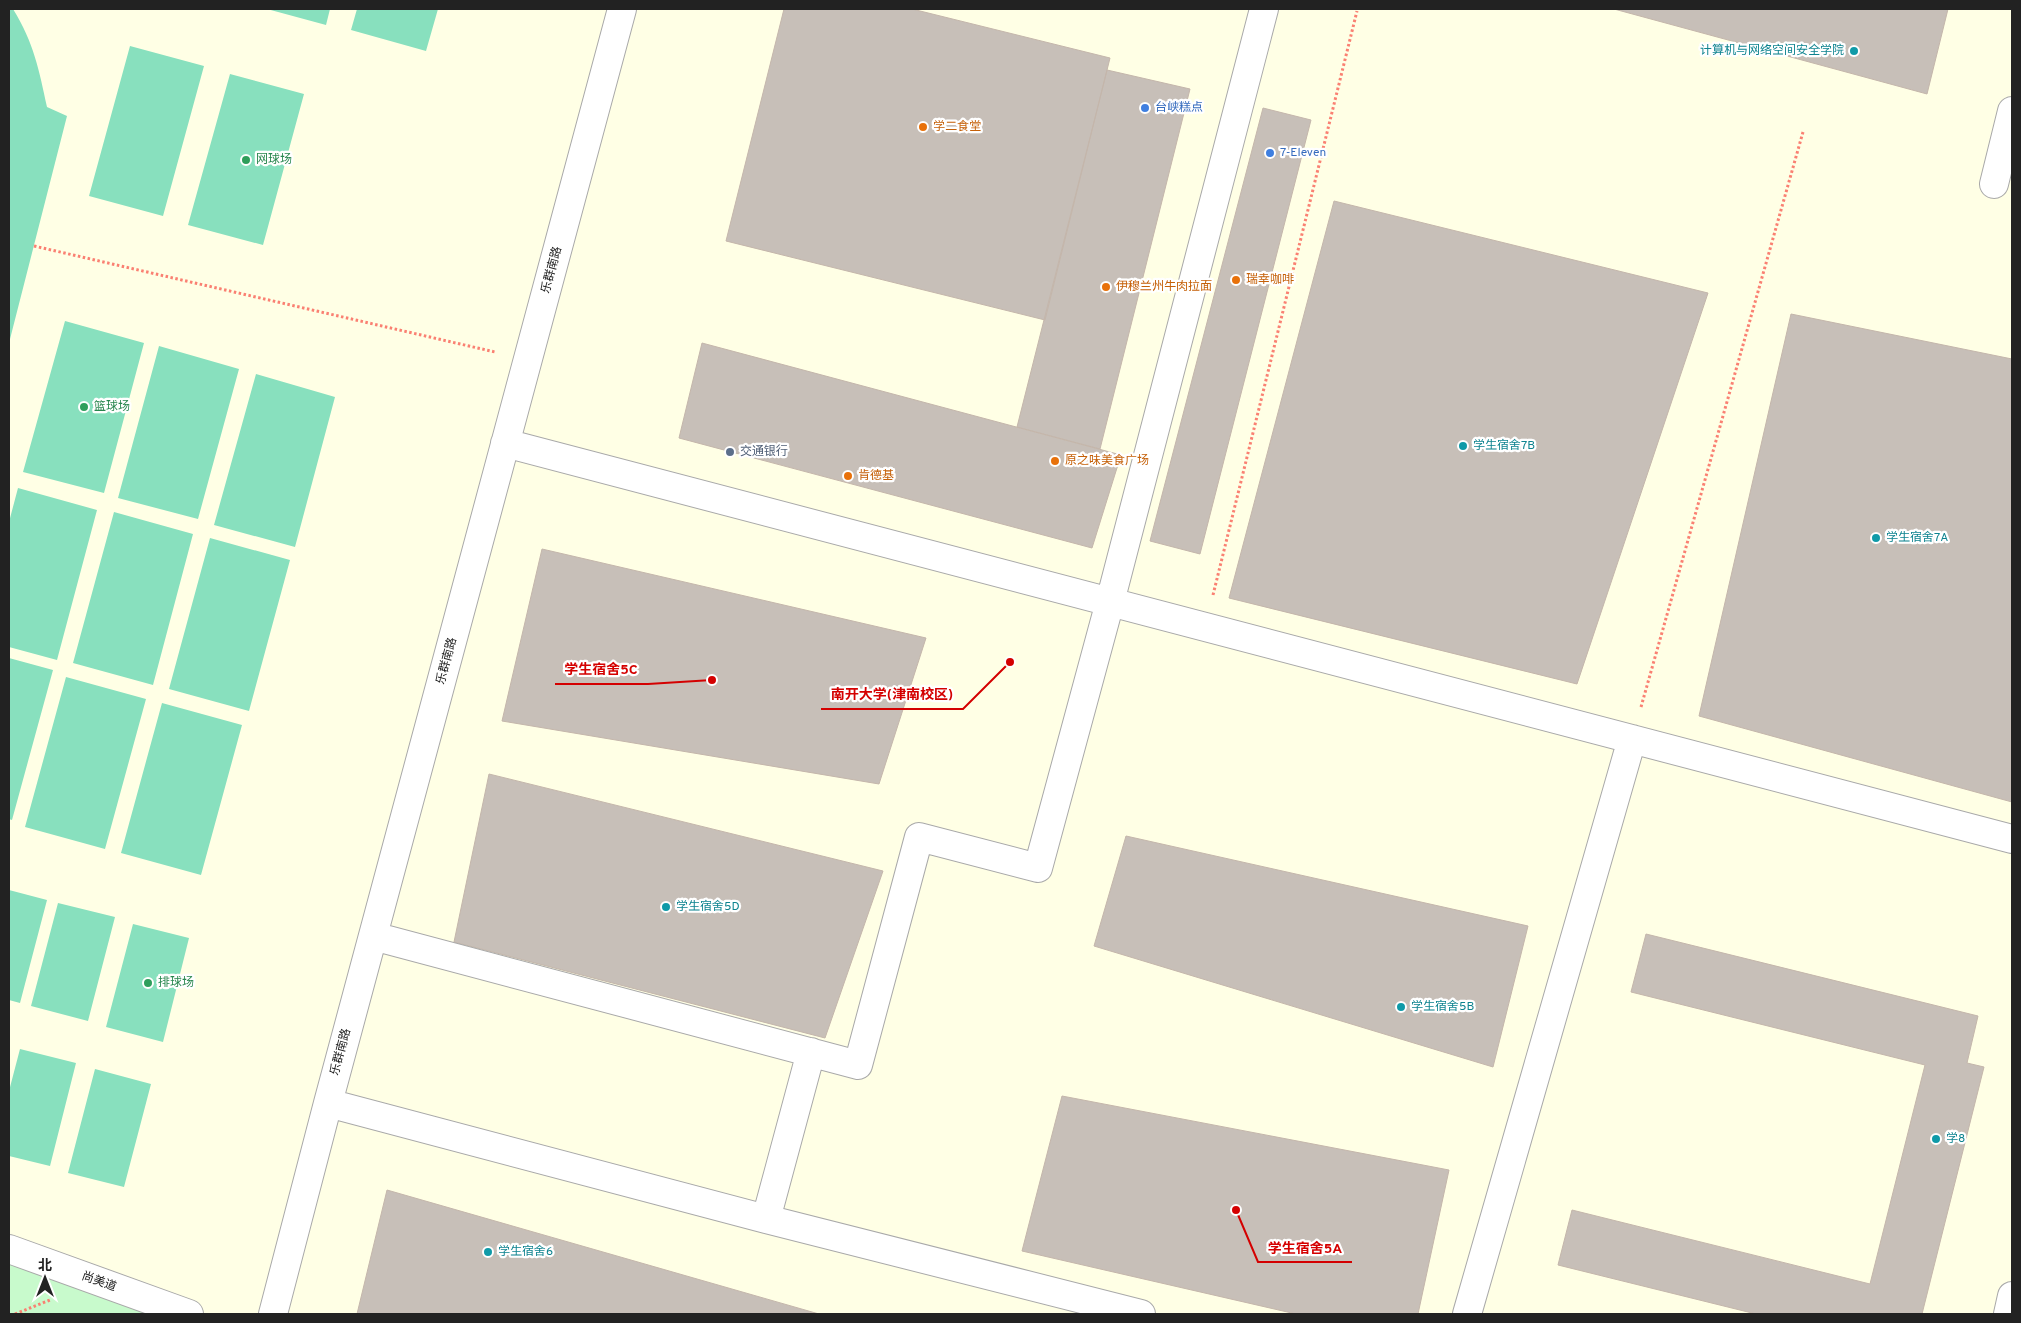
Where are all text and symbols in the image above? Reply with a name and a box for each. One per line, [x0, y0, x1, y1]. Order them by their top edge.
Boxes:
place label: 计算机与网络空间安全学院 [1700, 43, 1844, 59]
marker: 计算机与网络空间安全学院 [1848, 45, 1860, 57]
place label: 台峡糕点 [1155, 100, 1203, 116]
marker: 台峡糕点 [1139, 102, 1151, 114]
place label: 学二食堂 [933, 119, 981, 135]
marker: 学二食堂 [917, 121, 929, 133]
place label: 7-Eleven [1280, 145, 1326, 161]
marker: 7-Eleven [1264, 147, 1276, 159]
place label: 网球场 [256, 152, 292, 168]
marker: 网球场 [240, 154, 252, 166]
street label: 乐群南路 [538, 245, 566, 295]
place label: 瑞幸咖啡 [1246, 272, 1294, 288]
marker: 瑞幸咖啡 [1230, 274, 1242, 286]
place label: 伊穆兰州牛肉拉面 [1116, 279, 1212, 295]
marker: 伊穆兰州牛肉拉面 [1100, 281, 1112, 293]
place label: 篮球场 [94, 399, 130, 415]
marker: 篮球场 [78, 401, 90, 413]
place label: 学生宿舍7B [1473, 438, 1535, 454]
marker: 学生宿舍7B [1457, 440, 1469, 452]
place label: 交通银行 [740, 444, 788, 460]
marker: 交通银行 [724, 446, 736, 458]
place label: 原之味美食广场 [1065, 453, 1149, 469]
marker: 原之味美食广场 [1049, 455, 1061, 467]
place label: 肯德基 [858, 468, 894, 484]
marker: 肯德基 [842, 470, 854, 482]
place label: 学生宿舍7A [1886, 530, 1948, 546]
marker: 学生宿舍7A [1870, 532, 1882, 544]
street label: 乐群南路 [433, 636, 461, 686]
callout: 学生宿舍5C [555, 655, 648, 684]
text: 学生宿舍5C [564, 661, 638, 679]
callout: 南开大学(津南校区) [821, 680, 963, 709]
text: 南开大学(津南校区) [831, 686, 953, 704]
place label: 学生宿舍5D [676, 899, 740, 915]
marker: 学生宿舍5D [660, 901, 672, 913]
place label: 排球场 [158, 975, 194, 991]
marker: 排球场 [142, 977, 154, 989]
place label: 学生宿舍5B [1411, 999, 1474, 1015]
marker: 学生宿舍5B [1395, 1001, 1407, 1013]
street label: 乐群南路 [327, 1027, 355, 1077]
place label: 学8 [1946, 1131, 1965, 1147]
marker: 学8 [1930, 1133, 1942, 1145]
callout: 学生宿舍5A [1258, 1233, 1352, 1262]
text: 学生宿舍5A [1268, 1240, 1342, 1258]
place label: 学生宿舍6 [498, 1244, 553, 1260]
marker: 学生宿舍6 [482, 1246, 494, 1258]
north arrow [20, 1253, 70, 1303]
text: 北 [38, 1258, 52, 1275]
street label: 尚美道 [79, 1268, 119, 1296]

